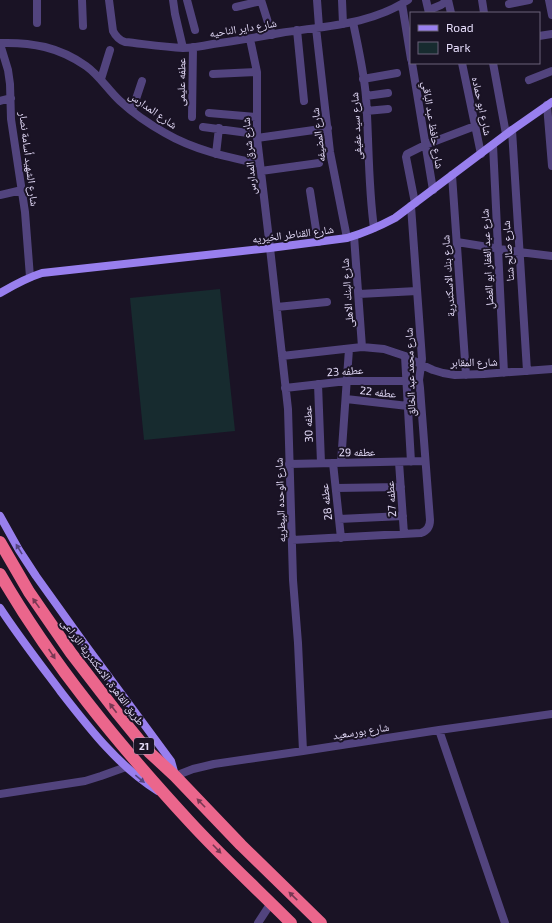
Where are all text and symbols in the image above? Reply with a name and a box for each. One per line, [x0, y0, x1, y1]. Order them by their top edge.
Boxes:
legend [410, 12, 540, 64]
street label: شارع داير الناحيه [208, 16, 278, 40]
text: Road [446, 20, 474, 34]
text: Park [446, 40, 471, 54]
street label: عطفه عليمى [174, 57, 188, 106]
street label: شارع ابو حماده [469, 75, 495, 137]
street label: شارع حافظ عبد الباقي [417, 80, 447, 170]
street label: شارع المدارس [126, 88, 180, 132]
street label: شارع سيد عفيفى [347, 92, 365, 160]
street label: شارع المضيفه [308, 107, 328, 163]
street label: شارع الشهيد أسامة نصار [16, 110, 42, 207]
street label: شارع شرق المدارس [239, 117, 259, 195]
street label: شارع عبد الغفار ابو الفضل [477, 208, 497, 310]
street label: شارع صالح شتا [499, 220, 517, 282]
street label: شارع القناطر الخيريه [251, 222, 335, 246]
street label: شارع بنك الاسكندرية [438, 235, 458, 317]
street label: شارع البنك الاهلى [338, 258, 356, 328]
street label: شارع محمد عبد الخالق [401, 327, 419, 417]
street label: شارع المقابر [449, 355, 498, 369]
street label: عطفه 23 [326, 363, 364, 378]
street label: عطفه 22 [359, 383, 397, 400]
street label: عطفه 30 [300, 405, 315, 443]
street label: عطفه 29 [339, 445, 376, 458]
street label: شارع الوحده البيطريه [272, 457, 288, 543]
street label: عطفه 27 [383, 480, 398, 517]
street label: عطفه 28 [317, 482, 334, 521]
one-way arrow [15, 543, 22, 555]
one-way arrow [32, 598, 40, 609]
street label: طريق القاهرة, الاسكندرية الزراعى [58, 616, 148, 728]
one-way arrow [48, 649, 56, 659]
one-way arrow [109, 703, 117, 714]
street label: شارع بورسعيد [332, 720, 390, 742]
road number: 21 [134, 738, 154, 754]
one-way arrow [134, 774, 145, 783]
one-way arrow [196, 798, 206, 808]
one-way arrow [212, 844, 221, 854]
one-way arrow [288, 891, 298, 901]

